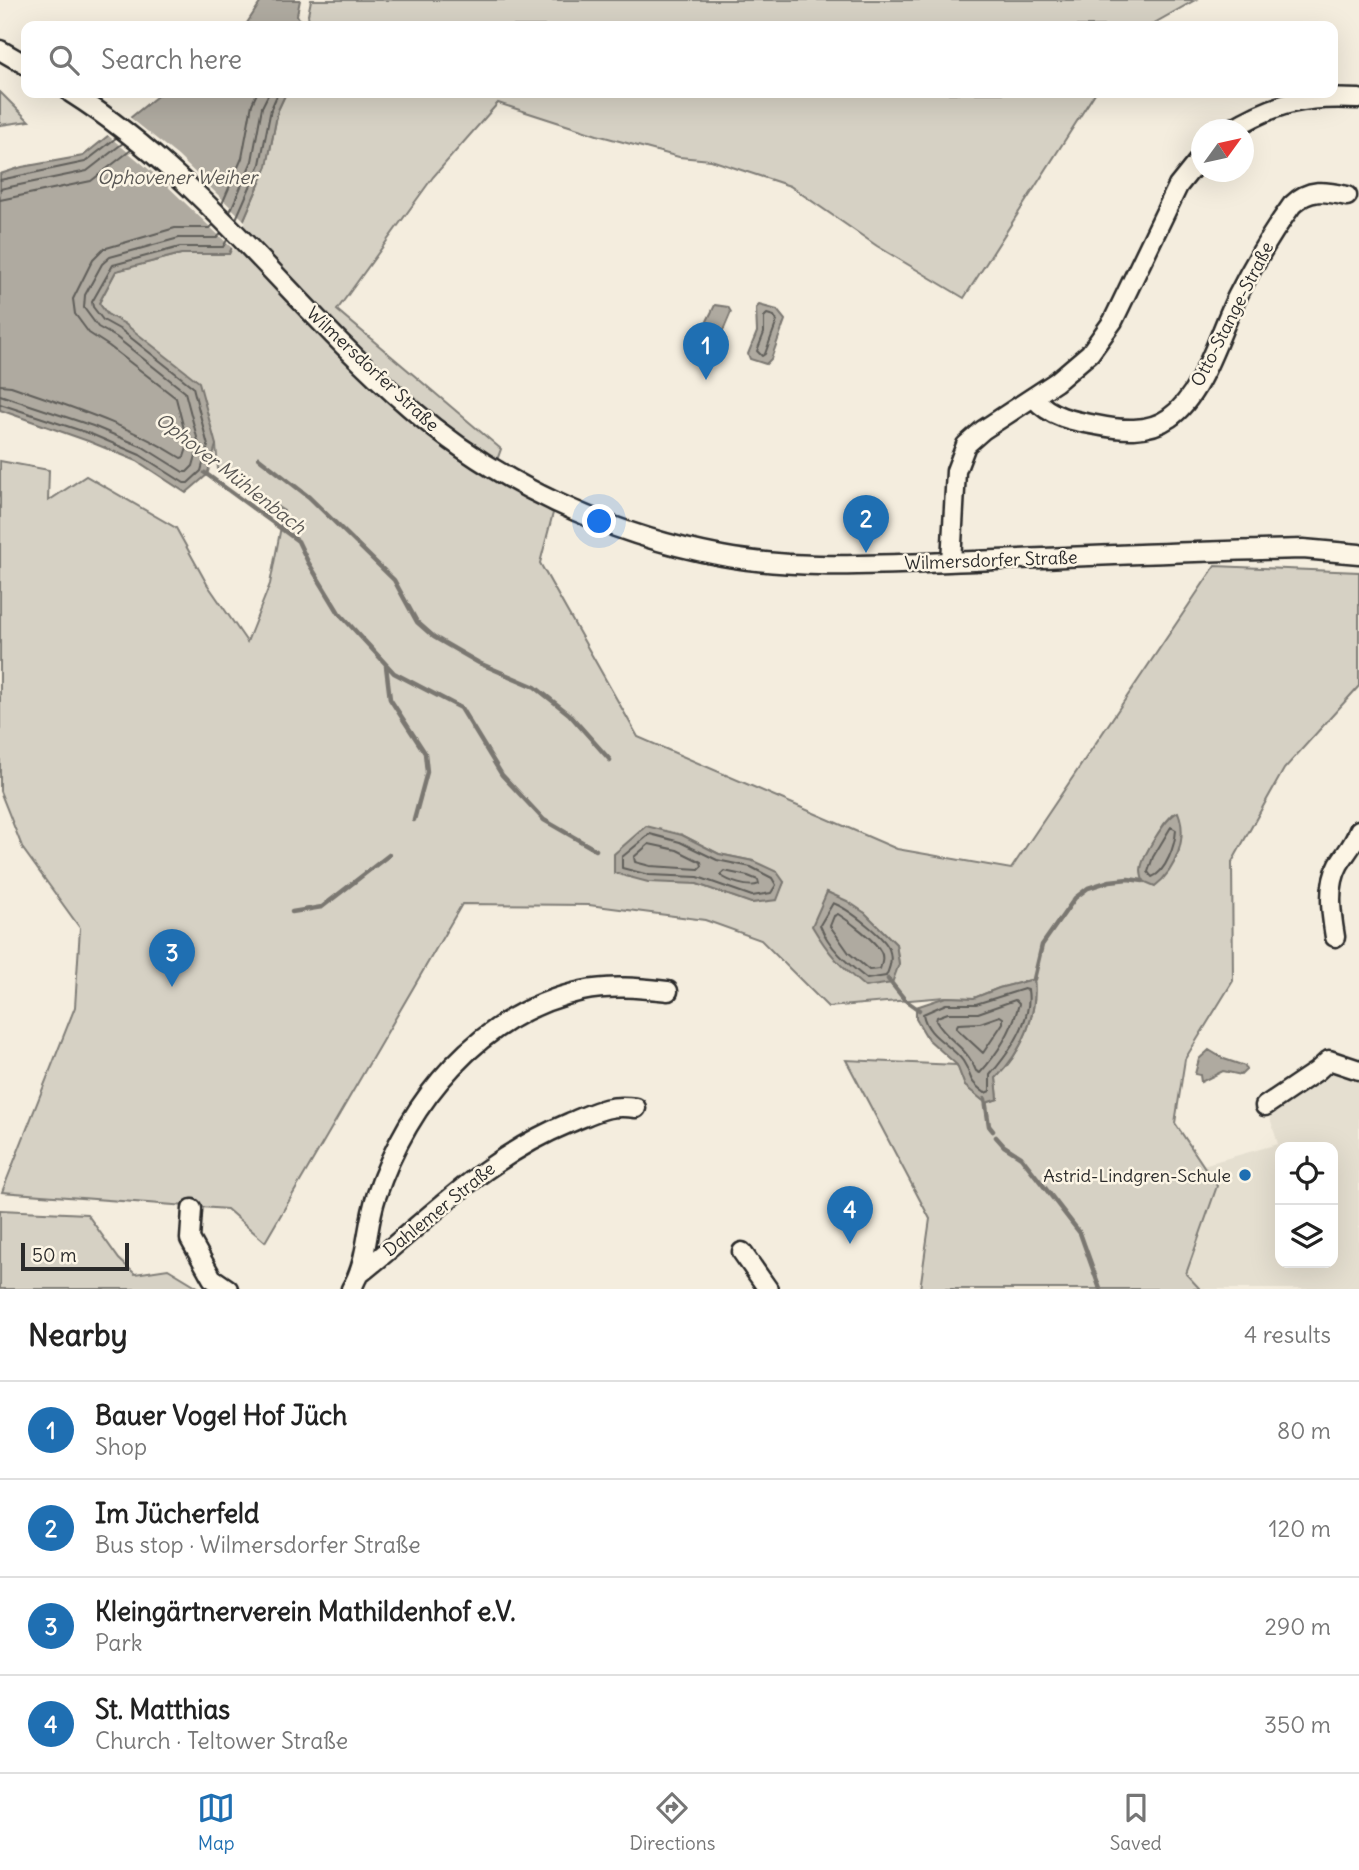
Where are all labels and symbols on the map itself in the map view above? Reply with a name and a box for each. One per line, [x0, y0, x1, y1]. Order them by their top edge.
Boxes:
north arrow [1191, 119, 1254, 182]
water label: Ophovener Weiher [97, 165, 259, 189]
street label: Otto-Stange-Straße [1186, 238, 1278, 390]
street label: Wilmersdorfer Straße [302, 302, 444, 436]
pin: 1 [683, 322, 729, 380]
water label: Ophover Mühlenbach [151, 407, 312, 540]
pin: 2 [843, 495, 889, 553]
your location [582, 504, 616, 538]
street label: Wilmersdorfer Straße [904, 545, 1078, 575]
pin: 3 [149, 929, 195, 987]
street label: Dahlemer Straße [379, 1157, 499, 1261]
place label: Astrid-Lindgren-Schule [1043, 1164, 1231, 1187]
marker: Astrid-Lindgren-Schule [1237, 1167, 1253, 1183]
pin: 4 [827, 1186, 873, 1244]
scale bar [21, 1240, 130, 1272]

